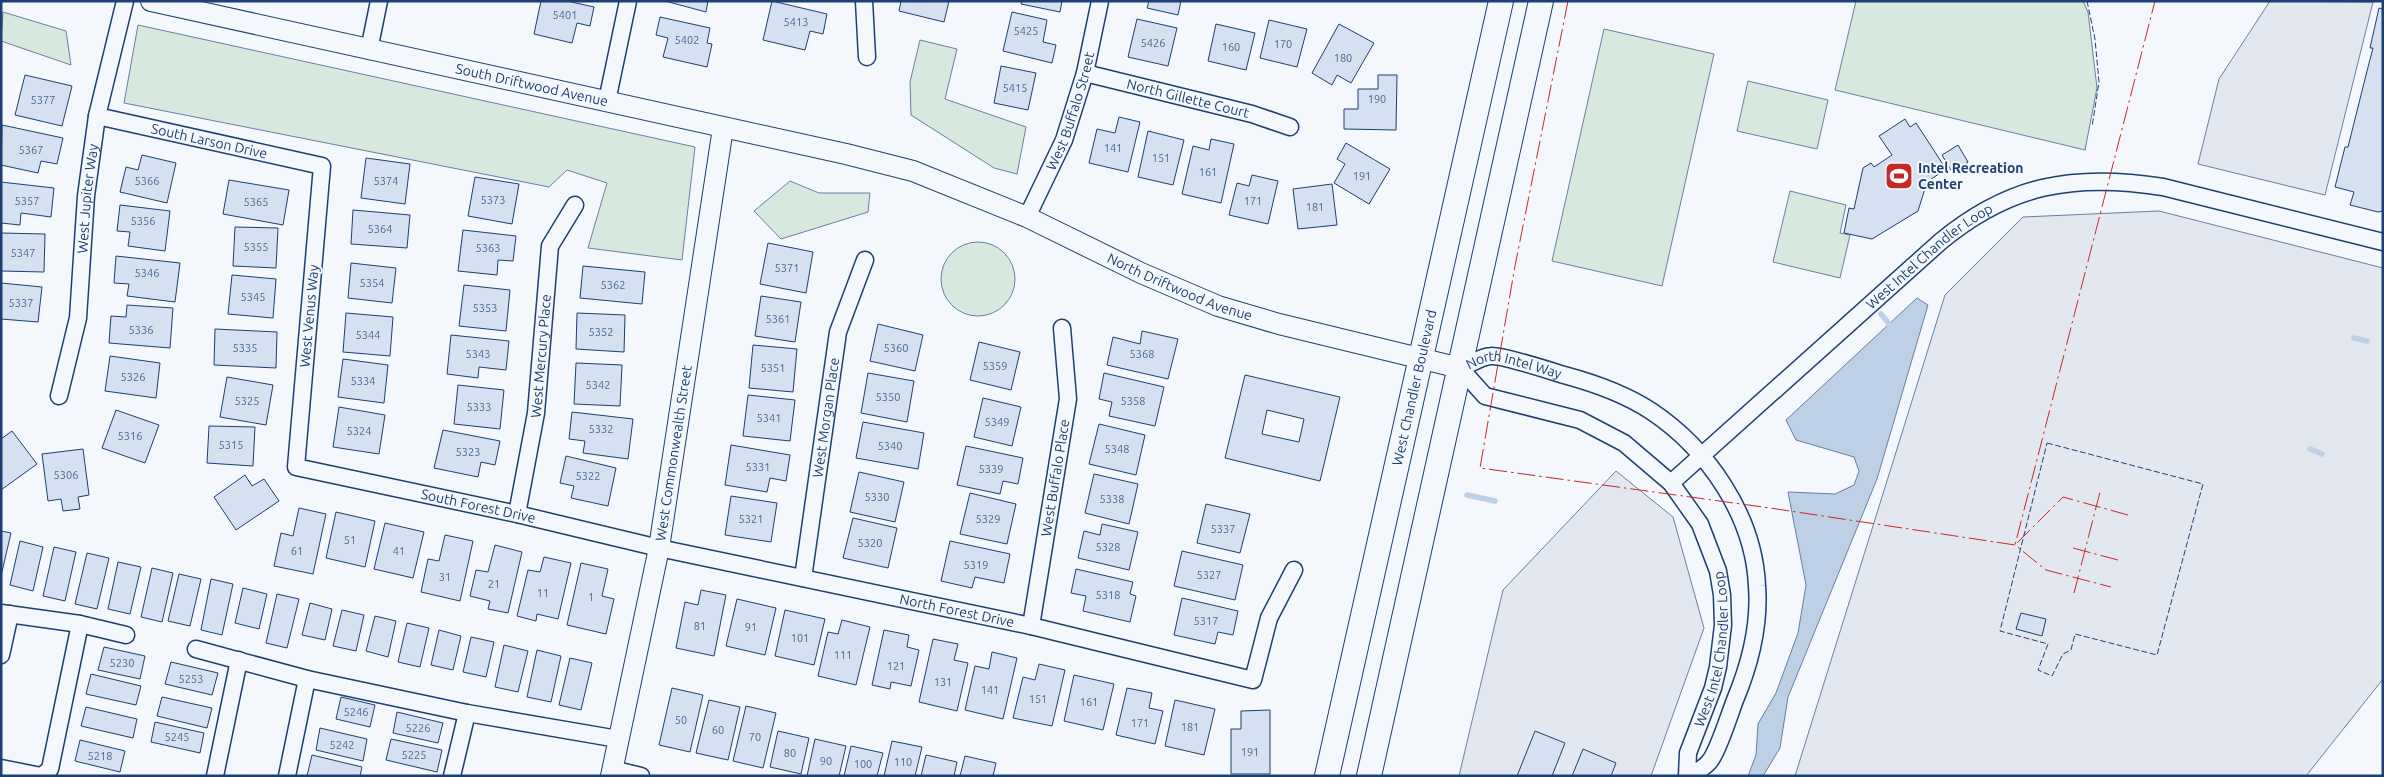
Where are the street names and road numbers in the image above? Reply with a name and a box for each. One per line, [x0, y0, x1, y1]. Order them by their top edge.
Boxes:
street label: West Buffalo Street [1043, 50, 1097, 173]
street label: South Driftwood Avenue [454, 60, 610, 109]
street label: North Gillette Court [1125, 76, 1251, 121]
street label: South Larson Drive [150, 120, 269, 162]
street label: West Jupiter Way [74, 143, 101, 254]
street label: West Intel Chandler Loop [1863, 200, 1995, 312]
street label: North Driftwood Avenue [1105, 250, 1254, 324]
street label: West Venus Way [297, 264, 321, 368]
street label: West Mercury Place [528, 293, 554, 418]
street label: West Chandler Boulevard [1389, 308, 1439, 467]
street label: North Intel Way [1463, 348, 1564, 382]
street label: West Morgan Place [809, 357, 842, 479]
street label: West Commonwealth Street [652, 364, 695, 542]
street label: West Buffalo Place [1038, 418, 1073, 538]
street label: South Forest Drive [420, 486, 537, 526]
street label: West Intel Chandler Loop [1691, 570, 1731, 729]
street label: North Forest Drive [898, 591, 1016, 630]

